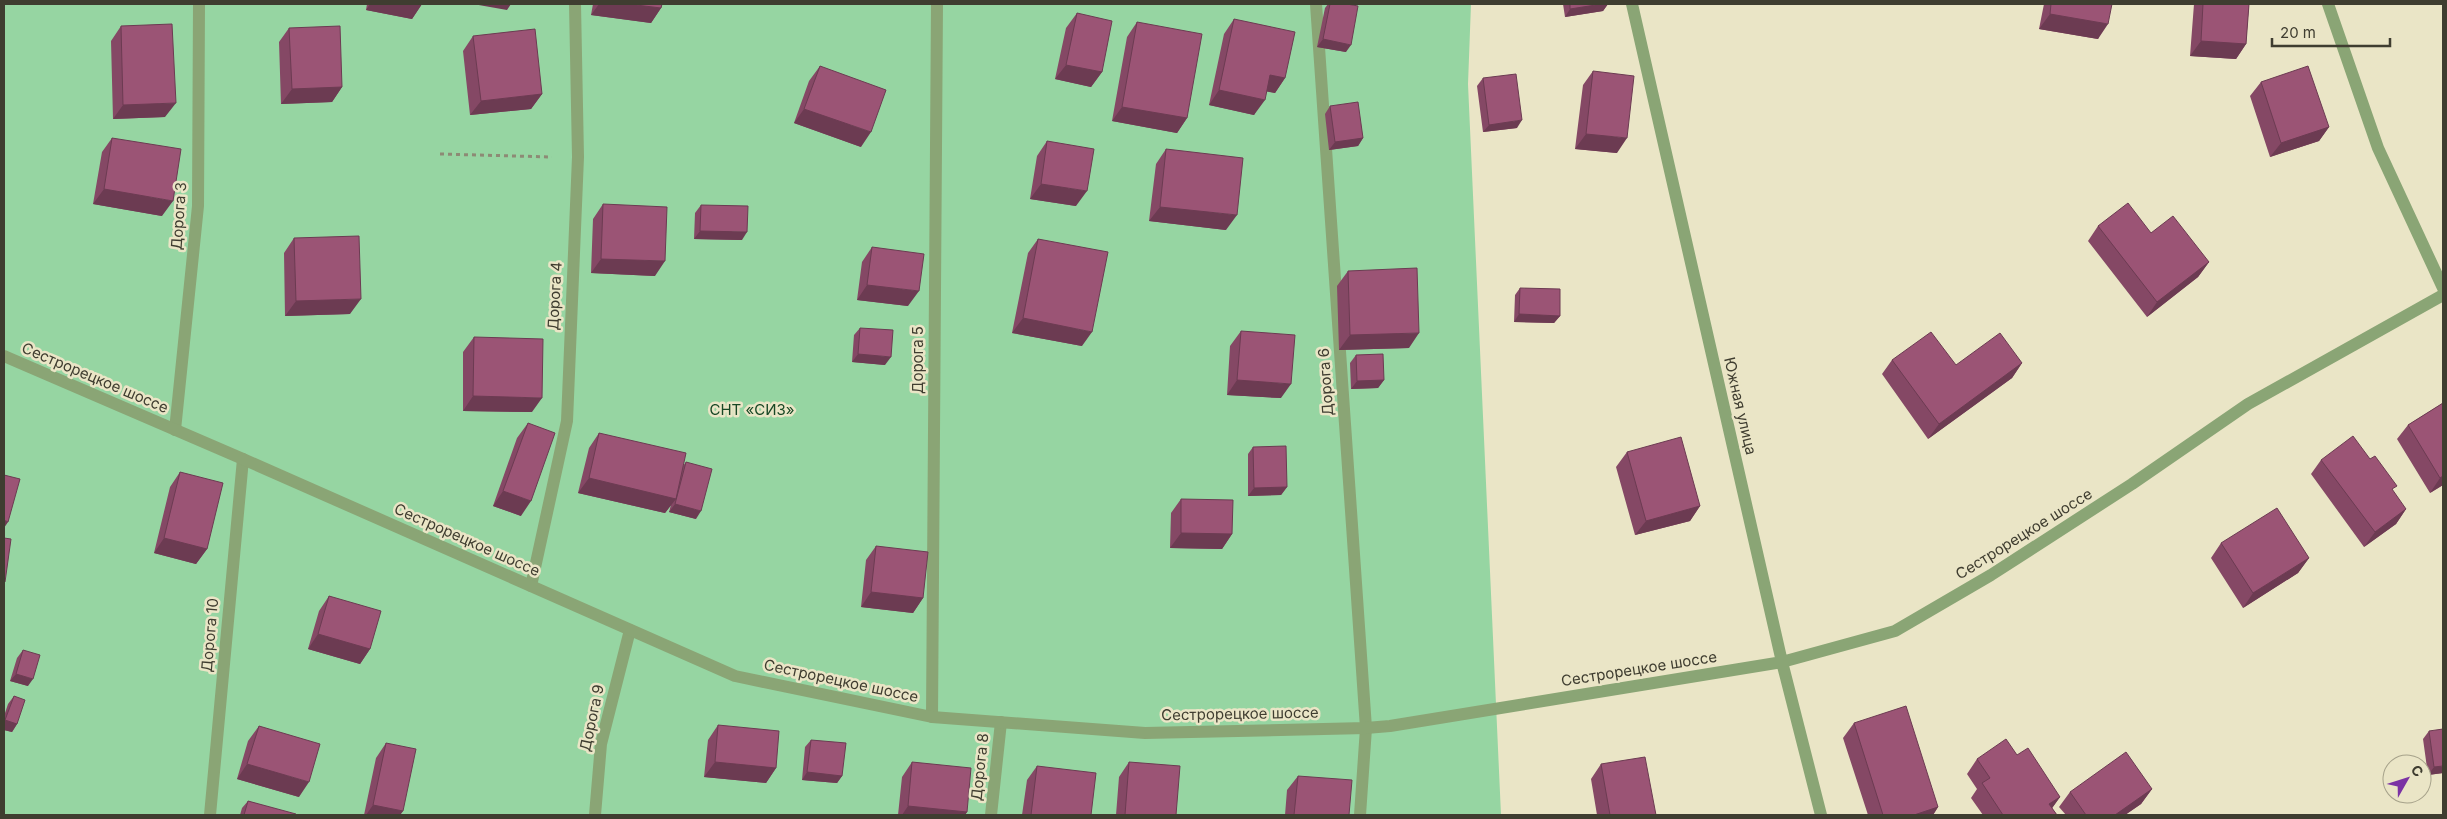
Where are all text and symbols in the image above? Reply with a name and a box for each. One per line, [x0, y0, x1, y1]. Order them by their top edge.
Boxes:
scale bar [2272, 15, 2390, 47]
text: 20 m [2280, 23, 2316, 42]
street label: Дорога 3 [167, 181, 190, 251]
street label: Дорога 4 [543, 261, 566, 331]
street label: Дорога 5 [908, 326, 927, 394]
street label: Сестрорецкое шоссе [19, 338, 171, 417]
street label: Дорога 6 [1314, 347, 1337, 417]
street label: Южная улица [1720, 355, 1761, 457]
park label: СНТ «СИЗ» [709, 400, 795, 419]
street label: Сестрорецкое шоссе [1952, 484, 2096, 583]
street label: Сестрорецкое шоссе [391, 499, 543, 580]
street label: Дорога 10 [197, 597, 222, 673]
street label: Сестрорецкое шоссе [1560, 647, 1718, 690]
street label: Сестрорецкое шоссе [762, 655, 920, 706]
street label: Дорога 9 [575, 683, 608, 753]
street label: Сестрорецкое шоссе [1161, 703, 1319, 724]
street label: Дорога 8 [967, 732, 993, 802]
north arrow [2382, 754, 2432, 804]
text: С [2408, 761, 2427, 780]

